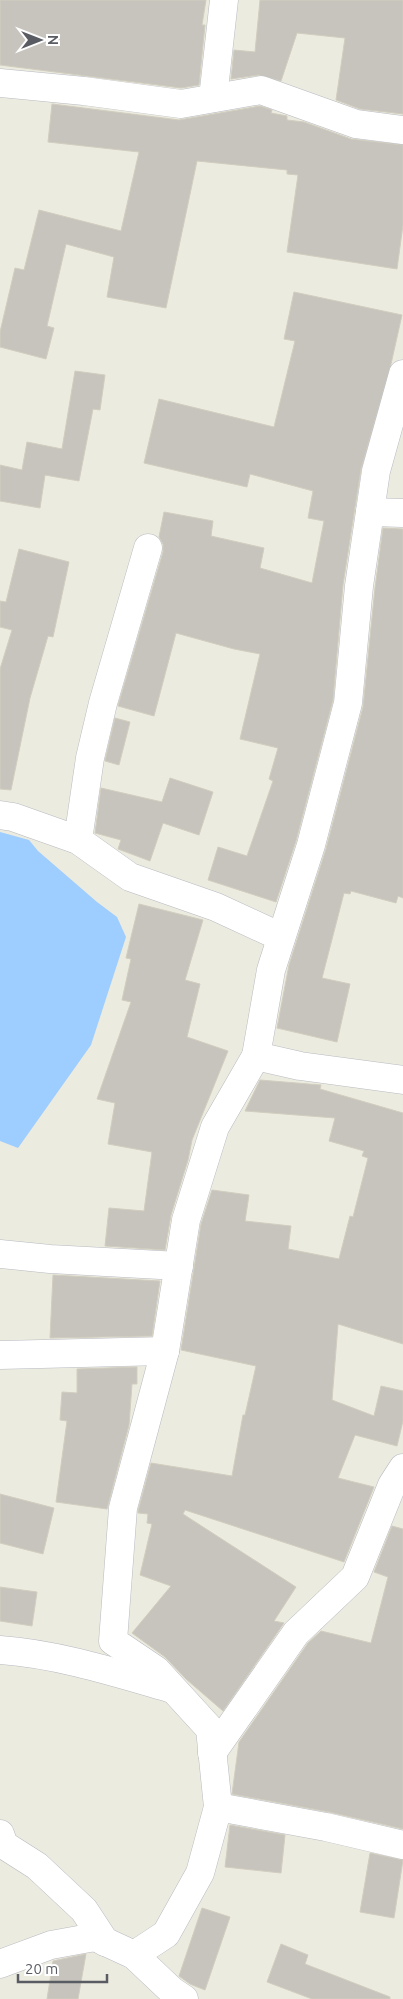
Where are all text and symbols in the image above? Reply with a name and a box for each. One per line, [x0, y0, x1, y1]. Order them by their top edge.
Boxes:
north arrow [15, 15, 65, 65]
text: N [45, 35, 61, 45]
scale bar [18, 1952, 106, 1984]
text: 20 m [25, 1960, 58, 1977]

